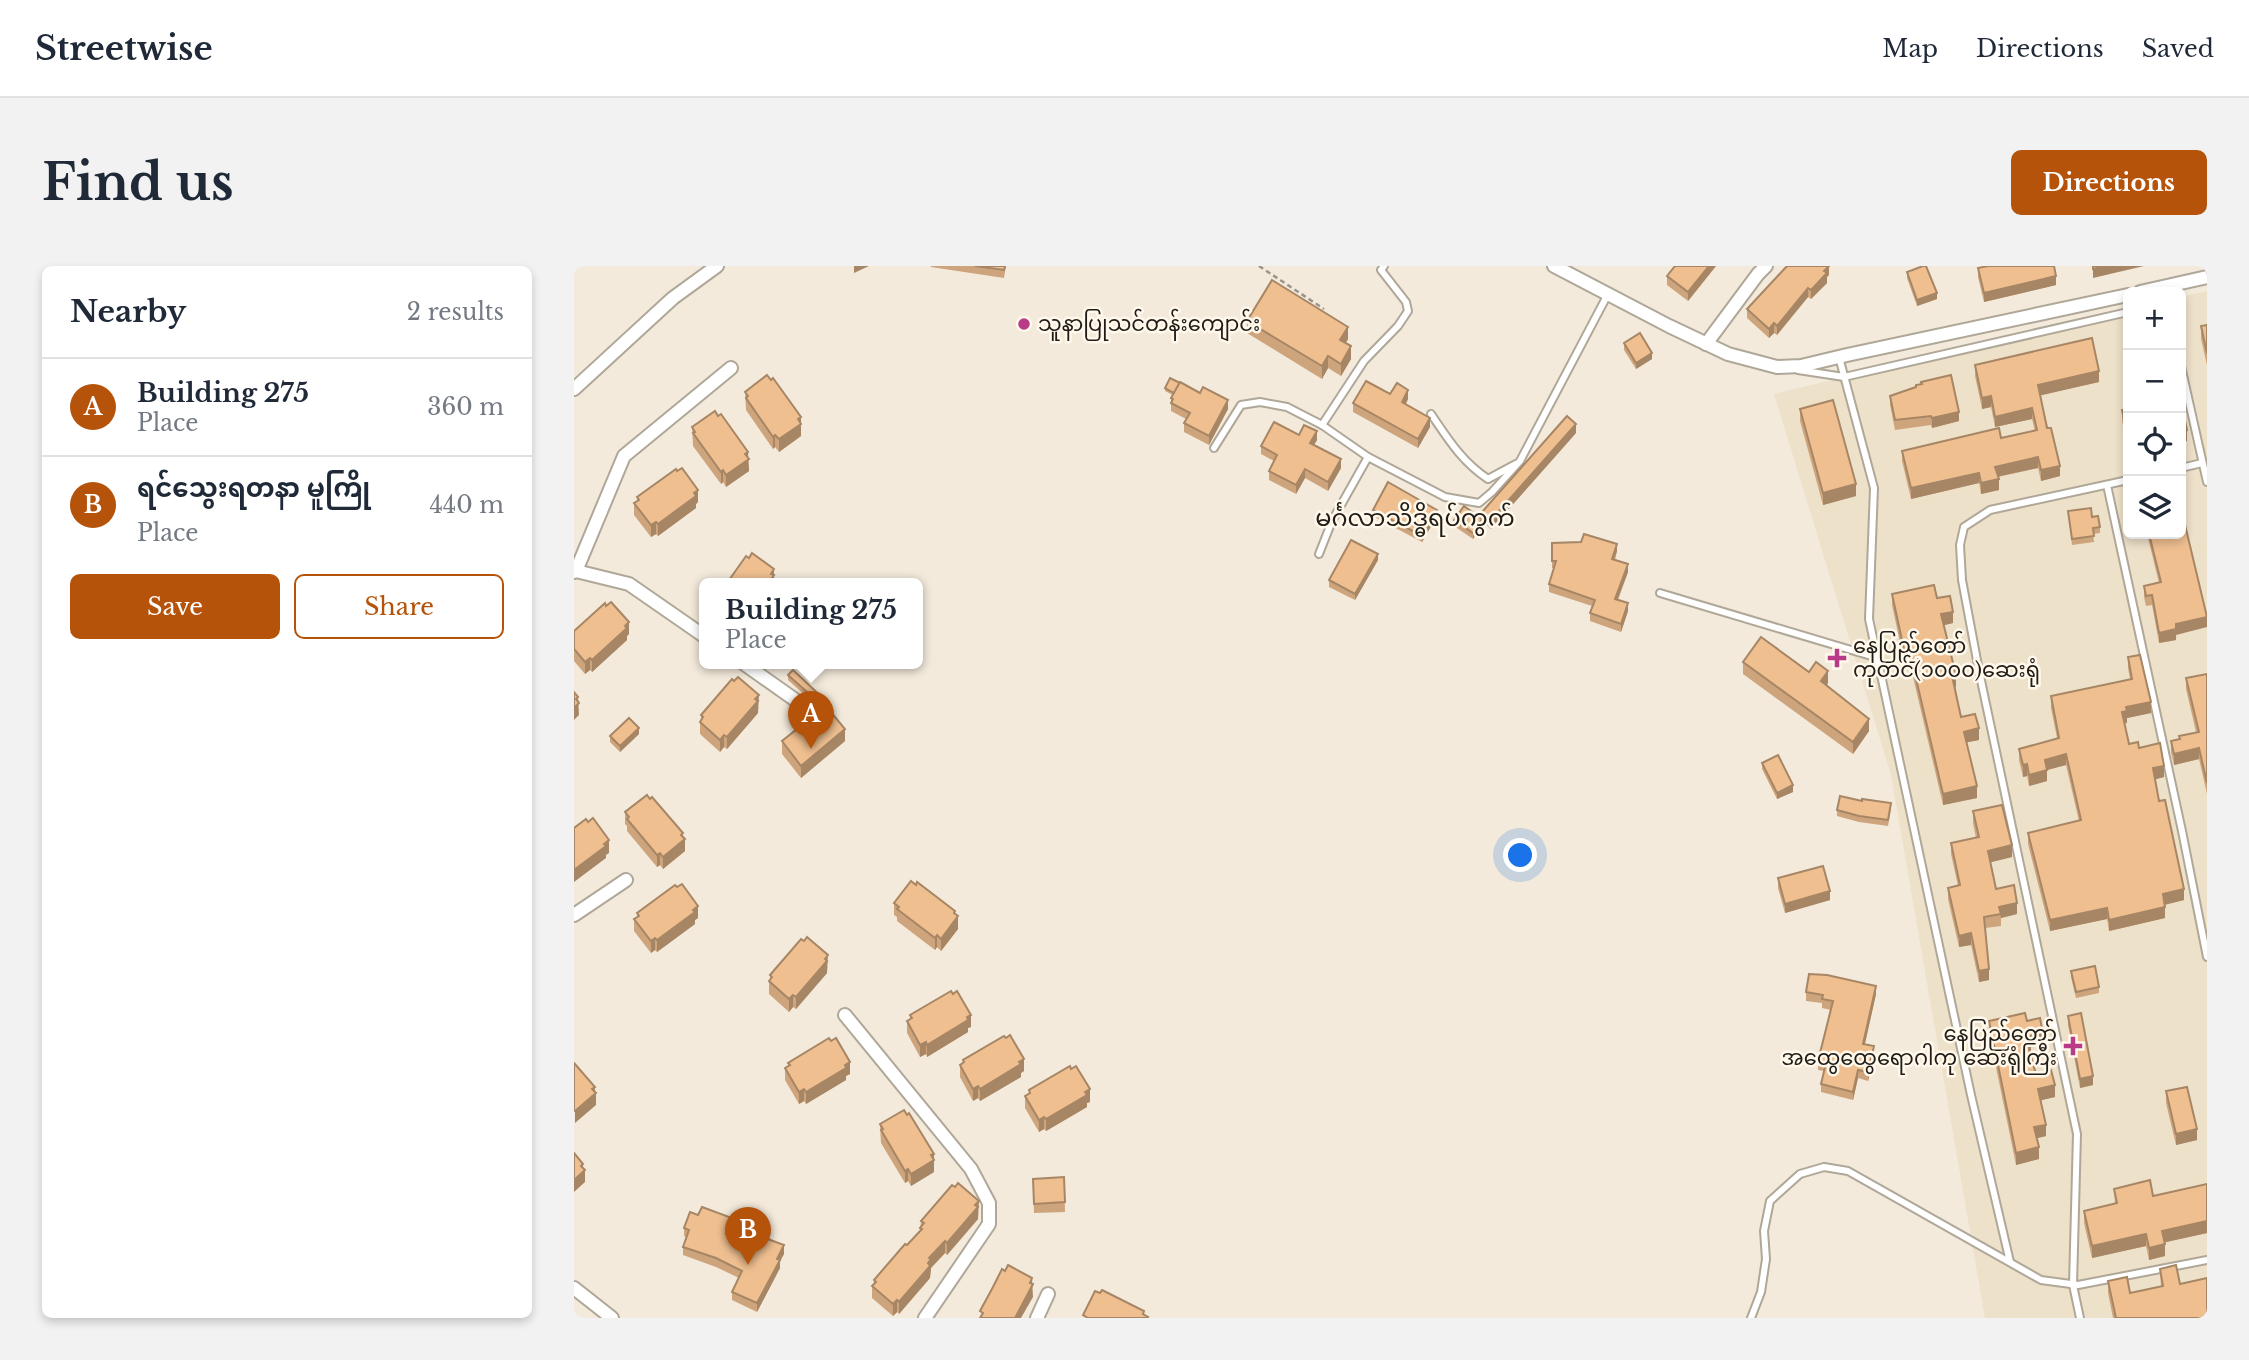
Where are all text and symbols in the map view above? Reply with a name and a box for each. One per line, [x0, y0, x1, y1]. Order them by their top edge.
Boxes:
text: Streetwise [35, 28, 213, 69]
text: Map [1882, 34, 1938, 63]
text: Directions [1976, 34, 2104, 63]
text: Saved [2142, 34, 2214, 63]
button: Directions [2011, 150, 2207, 215]
text: Find us [42, 152, 234, 213]
map controls [2123, 287, 2186, 539]
button: + [2123, 287, 2186, 350]
text: Nearby [70, 293, 186, 330]
text: 2 results [407, 298, 504, 326]
place label: သူနာပြုသင်တန်းကျောင်း [1038, 308, 1260, 342]
marker: သူနာပြုသင်တန်းကျောင်း [1016, 316, 1032, 332]
button: − [2123, 350, 2186, 413]
text: Building 275 [137, 377, 309, 409]
text: A [84, 393, 102, 421]
text: 360 m [427, 393, 504, 421]
text: Place [137, 409, 199, 437]
button: locate [2123, 413, 2186, 476]
text: ရင်သွေးရတနာ မူကြို [137, 472, 371, 504]
button: layers [2123, 476, 2186, 539]
text: B [84, 491, 102, 519]
text: 440 m [429, 491, 504, 519]
district label: မင်္ဂလာသိဒ္ဓိရပ်ကွက် [1315, 502, 1515, 537]
text: Place [137, 519, 199, 547]
button: Save [70, 574, 280, 639]
button: Share [294, 574, 504, 639]
popup [699, 578, 923, 669]
text: Building 275 [725, 594, 897, 626]
text: Place [725, 626, 787, 654]
place label: နေပြည်တော် ကုတင်(၁၀၀၀)ဆေးရုံ [1853, 630, 2040, 687]
marker: နေပြည်တော် ကုတင်(၁၀၀၀)ဆေးရုံ [1827, 648, 1847, 668]
pin: A [788, 691, 834, 749]
your location [1503, 838, 1537, 872]
place label: နေပြည်တော် အထွေထွေရောဂါကု ဆေးရုံကြီး [1781, 1018, 2057, 1075]
marker: နေပြည်တော် အထွေထွေရောဂါကု ဆေးရုံကြီး [2063, 1036, 2083, 1056]
pin: B [725, 1207, 771, 1265]

